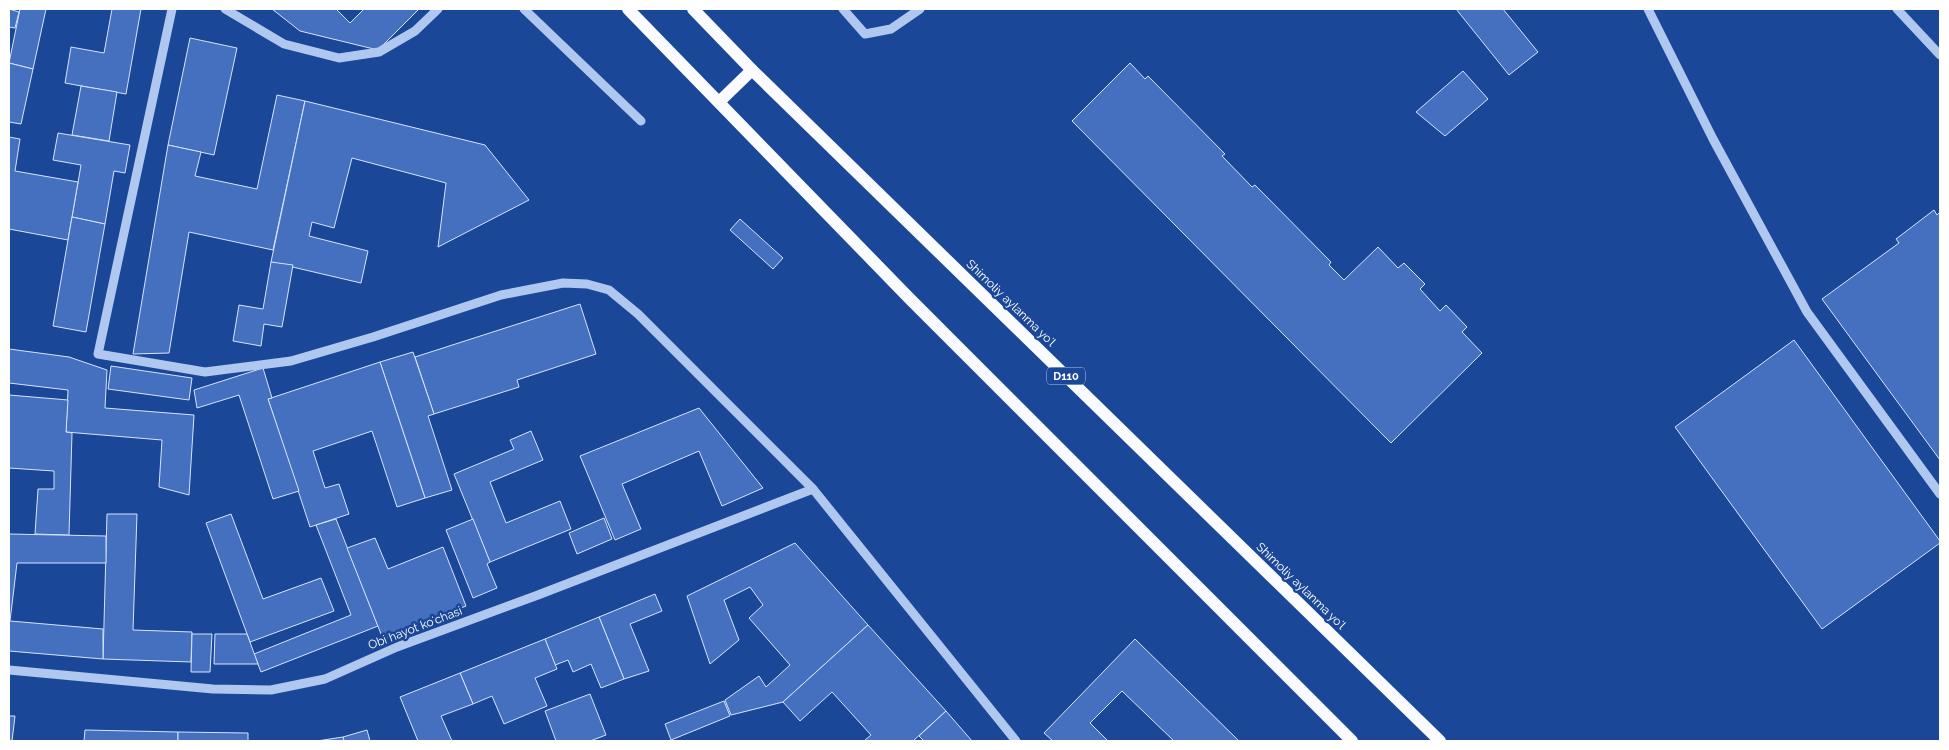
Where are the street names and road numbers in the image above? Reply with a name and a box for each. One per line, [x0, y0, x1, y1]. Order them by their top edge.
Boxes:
street label: Shimoliy aylanma yoʻl [963, 257, 1059, 350]
road number: D110 [1047, 368, 1085, 384]
street label: Shimoliy aylanma yoʻl [1253, 540, 1349, 633]
street label: Obi hayot koʻchasi [366, 604, 464, 652]

